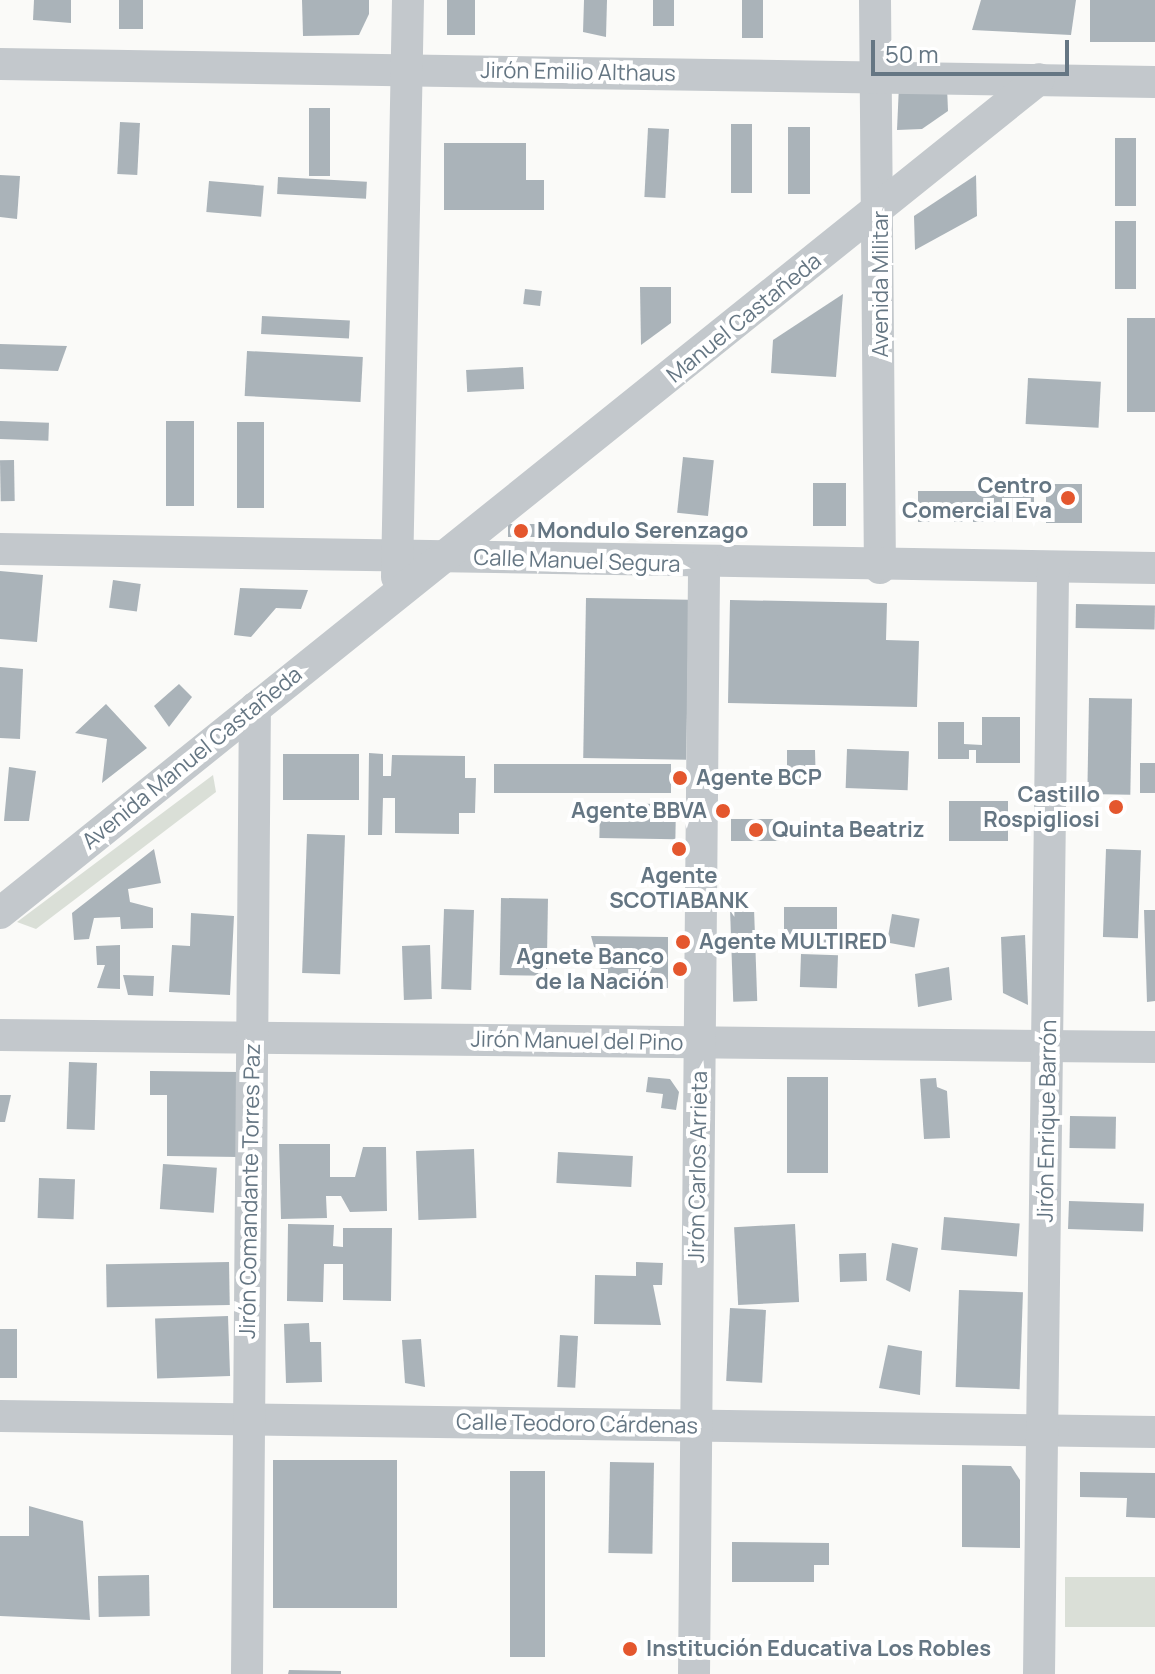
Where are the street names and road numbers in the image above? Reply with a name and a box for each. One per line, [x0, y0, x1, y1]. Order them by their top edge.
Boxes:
street label: Jirón Emilio Althaus [480, 57, 676, 87]
street label: Avenida Militar [868, 210, 894, 358]
street label: Manuel Castañeda [661, 248, 827, 388]
street label: Calle Manuel Segura [473, 544, 681, 578]
street label: Avenida Manuel Castañeda [77, 661, 307, 855]
street label: Jirón Enrique Barrón [1032, 1019, 1062, 1223]
street label: Jirón Manuel del Pino [470, 1026, 684, 1056]
street label: Jirón Comandante Torres Paz [234, 1043, 266, 1339]
street label: Jirón Carlos Arrieta [683, 1071, 713, 1263]
street label: Calle Teodoro Cárdenas [456, 1409, 698, 1439]

